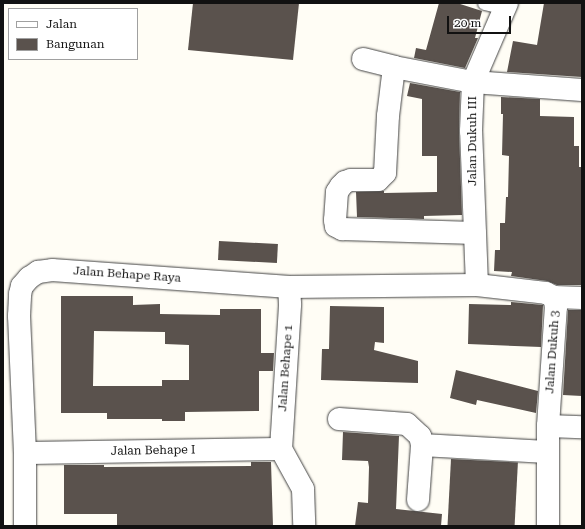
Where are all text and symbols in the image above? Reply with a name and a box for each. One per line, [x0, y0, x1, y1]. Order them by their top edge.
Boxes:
legend [8, 8, 138, 60]
scale bar [449, 8, 513, 34]
text: 20 m [454, 16, 481, 30]
text: Jalan [46, 17, 77, 31]
text: Bangunan [46, 37, 105, 51]
street label: Jalan Dukuh III [466, 96, 480, 186]
street label: Jalan Behape Raya [73, 264, 181, 286]
street label: Jalan Dukuh 3 [543, 310, 563, 394]
street label: Jalan Behape 1 [276, 324, 296, 412]
street label: Jalan Behape I [111, 443, 195, 459]

